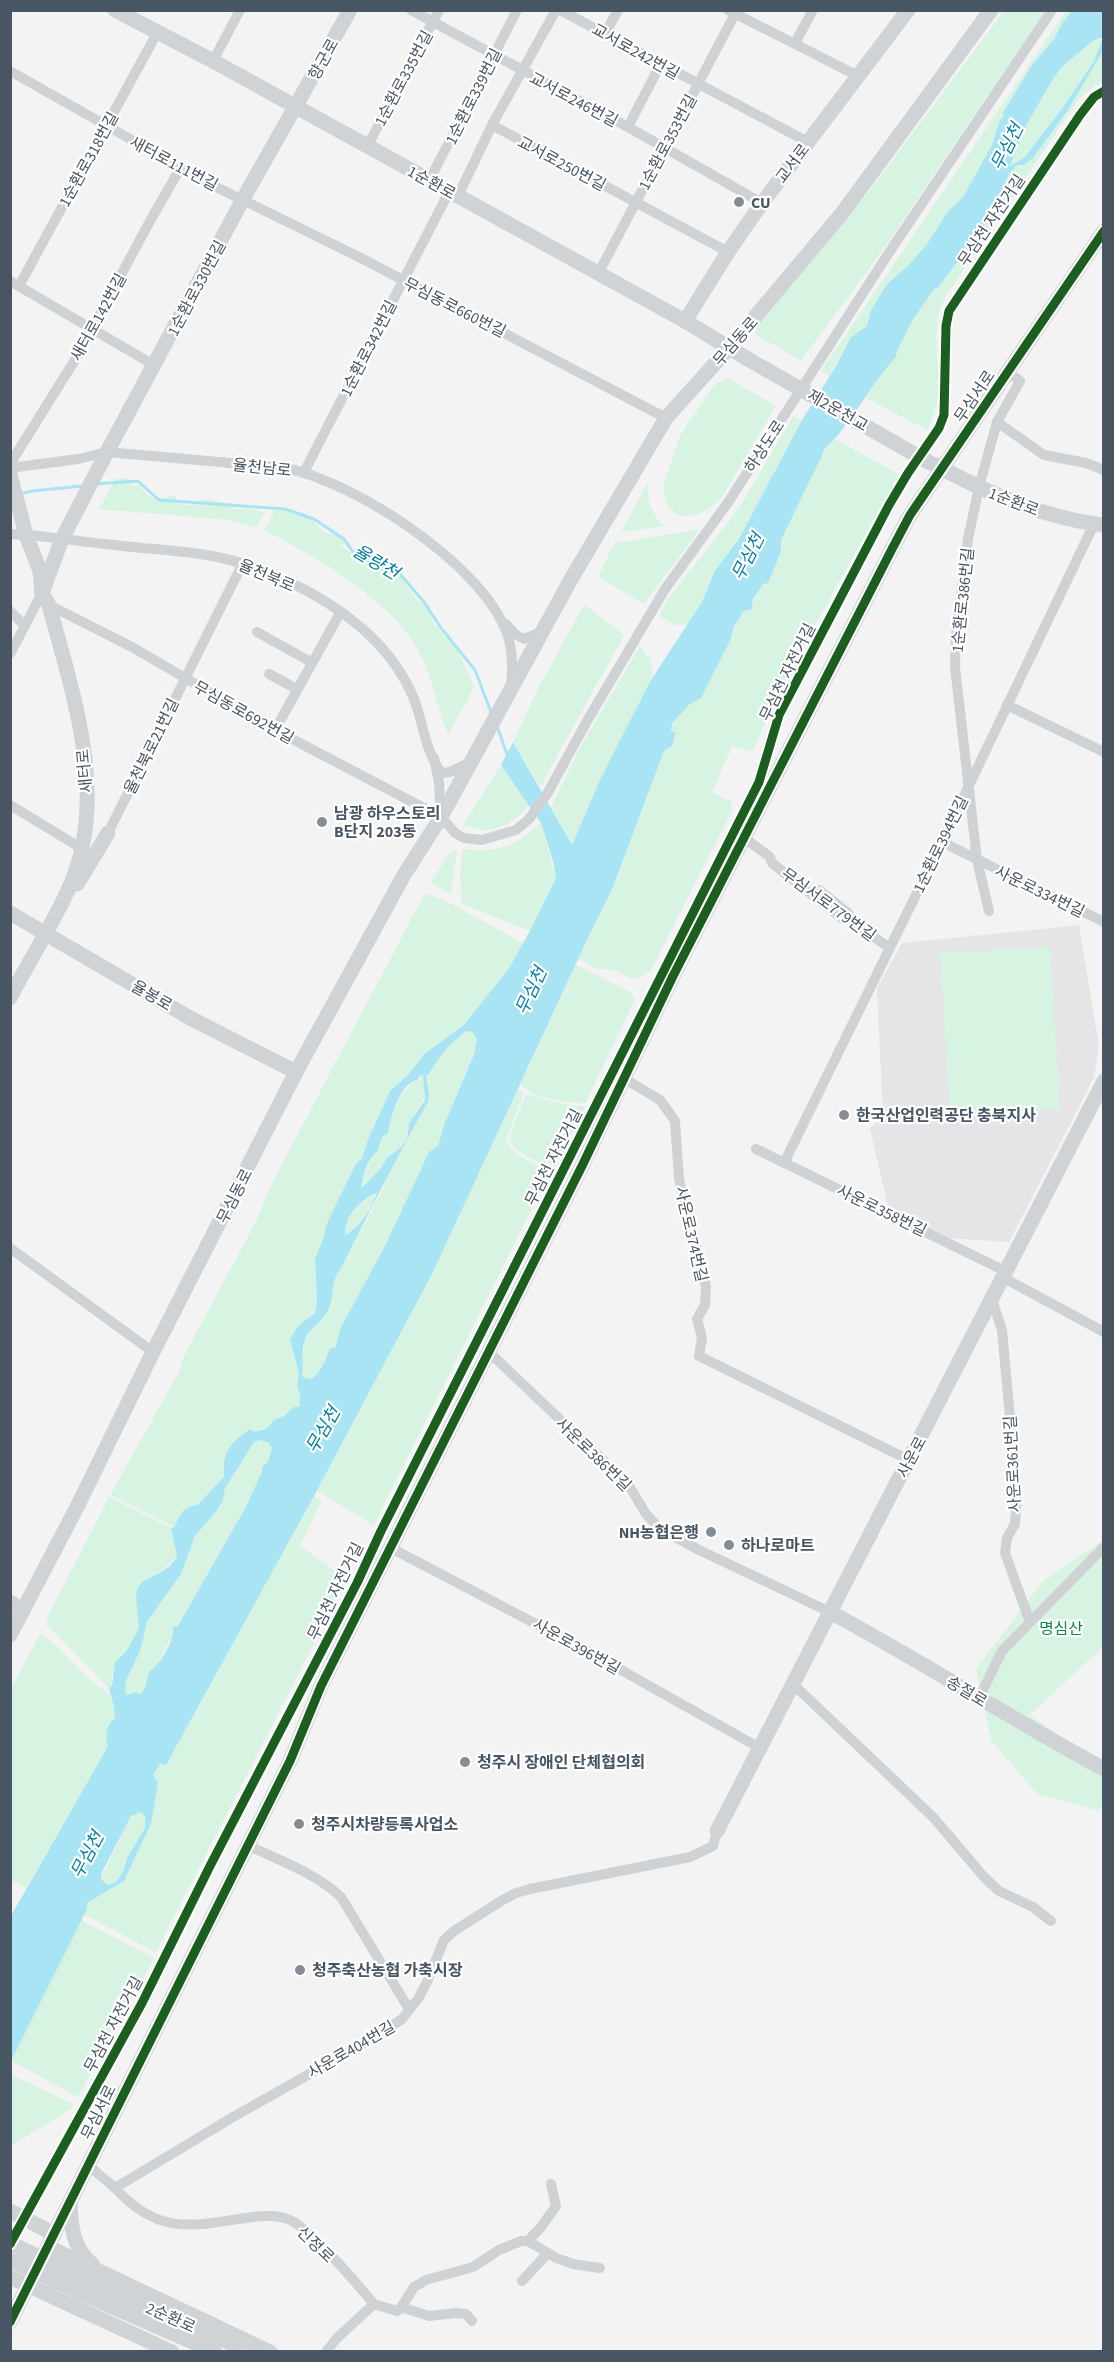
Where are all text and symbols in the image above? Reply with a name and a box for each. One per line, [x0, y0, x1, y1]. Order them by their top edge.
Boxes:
street label: 교서로242번길 [588, 19, 683, 85]
street label: 1순환로335번길 [369, 27, 438, 130]
street label: 향군로 [304, 35, 344, 84]
street label: 1순환로339번길 [440, 44, 508, 148]
street label: 교서로246번길 [525, 67, 622, 132]
street label: 1순환로353번길 [633, 91, 702, 194]
street label: 1순환로318번길 [54, 108, 124, 211]
water label: 무심천 [985, 117, 1031, 175]
street label: 새터로111번길 [125, 131, 222, 196]
street label: 교서로250번길 [513, 131, 610, 196]
street label: 교서로 [771, 139, 815, 188]
street label: 1순환로 [403, 161, 460, 205]
street label: 무심천 자전거길 [953, 170, 1031, 271]
place label: CU [751, 192, 771, 214]
marker: CU [732, 195, 746, 209]
street label: 1순환로330번길 [162, 237, 231, 340]
street label: 새터로142번길 [66, 270, 132, 365]
street label: 무심동로660번길 [400, 273, 510, 343]
street label: 1순환로342번길 [335, 296, 403, 400]
street label: 무심동로 [708, 312, 764, 371]
street label: 무심서로 [949, 366, 1001, 427]
street label: 제2운천교 [803, 385, 872, 437]
street label: 하상도로 [740, 416, 790, 477]
street label: 율천남로 [231, 454, 293, 482]
street label: 1순환로 [985, 482, 1042, 522]
water label: 무심천 [726, 527, 772, 585]
water label: 율량천 [348, 539, 406, 587]
street label: 1순환로386번길 [947, 547, 979, 654]
street label: 율천북로 [235, 554, 298, 598]
street label: 무심천 자전거길 [755, 620, 821, 725]
street label: 무심동로692번길 [189, 676, 298, 750]
street label: 율천북로21번길 [119, 695, 185, 798]
street label: 새터로 [72, 748, 98, 794]
street label: 1순환로394번길 [908, 792, 974, 897]
place label: 남광 하우스토리 B단지 203동 [334, 803, 440, 843]
marker: 남광 하우스토리 B단지 203동 [315, 815, 329, 829]
street label: 사운로334번길 [991, 861, 1088, 923]
street label: 무심서로779번길 [777, 863, 880, 947]
water label: 무심천 [510, 961, 554, 1019]
street label: 율봉로 [127, 975, 176, 1017]
street label: 무심천 자전거길 [520, 1105, 588, 1210]
place label: 한국산업인력공단 충북지사 [856, 1105, 1036, 1127]
marker: 한국산업인력공단 충북지사 [837, 1108, 851, 1122]
street label: 무심동로 [212, 1165, 258, 1228]
street label: 사운로358번길 [833, 1180, 930, 1242]
street label: 사운로374번길 [669, 1184, 713, 1284]
water label: 무심천 [300, 1400, 348, 1458]
street label: 사운로386번길 [551, 1413, 636, 1496]
street label: 사운로361번길 [999, 1415, 1027, 1513]
street label: 사운로 [892, 1433, 932, 1482]
place label: NH농협은행 [619, 1522, 699, 1544]
marker: NH농협은행 [704, 1525, 718, 1539]
place label: 하나로마트 [741, 1535, 815, 1557]
marker: 하나로마트 [722, 1538, 736, 1552]
street label: 무심천 자전거길 [303, 1539, 369, 1644]
street label: 사운로396번길 [529, 1614, 624, 1680]
park label: 명심산 [1039, 1618, 1083, 1640]
street label: 송절로 [942, 1671, 991, 1713]
place label: 청주시 장애인 단체협의회 [477, 1752, 645, 1774]
marker: 청주시 장애인 단체협의회 [458, 1755, 472, 1769]
place label: 청주시차량등록사업소 [311, 1814, 458, 1836]
marker: 청주시차량등록사업소 [292, 1817, 306, 1831]
water label: 무심천 [65, 1825, 111, 1883]
place label: 청주축산농협 가축시장 [312, 1960, 463, 1982]
marker: 청주축산농협 가축시장 [293, 1963, 307, 1977]
street label: 무심천 자전거길 [79, 1972, 149, 2077]
street label: 사운로404번길 [304, 2016, 399, 2084]
street label: 무심서로 [76, 2081, 122, 2144]
street label: 신정로 [292, 2221, 339, 2268]
street label: 2순환로 [142, 2297, 199, 2339]

